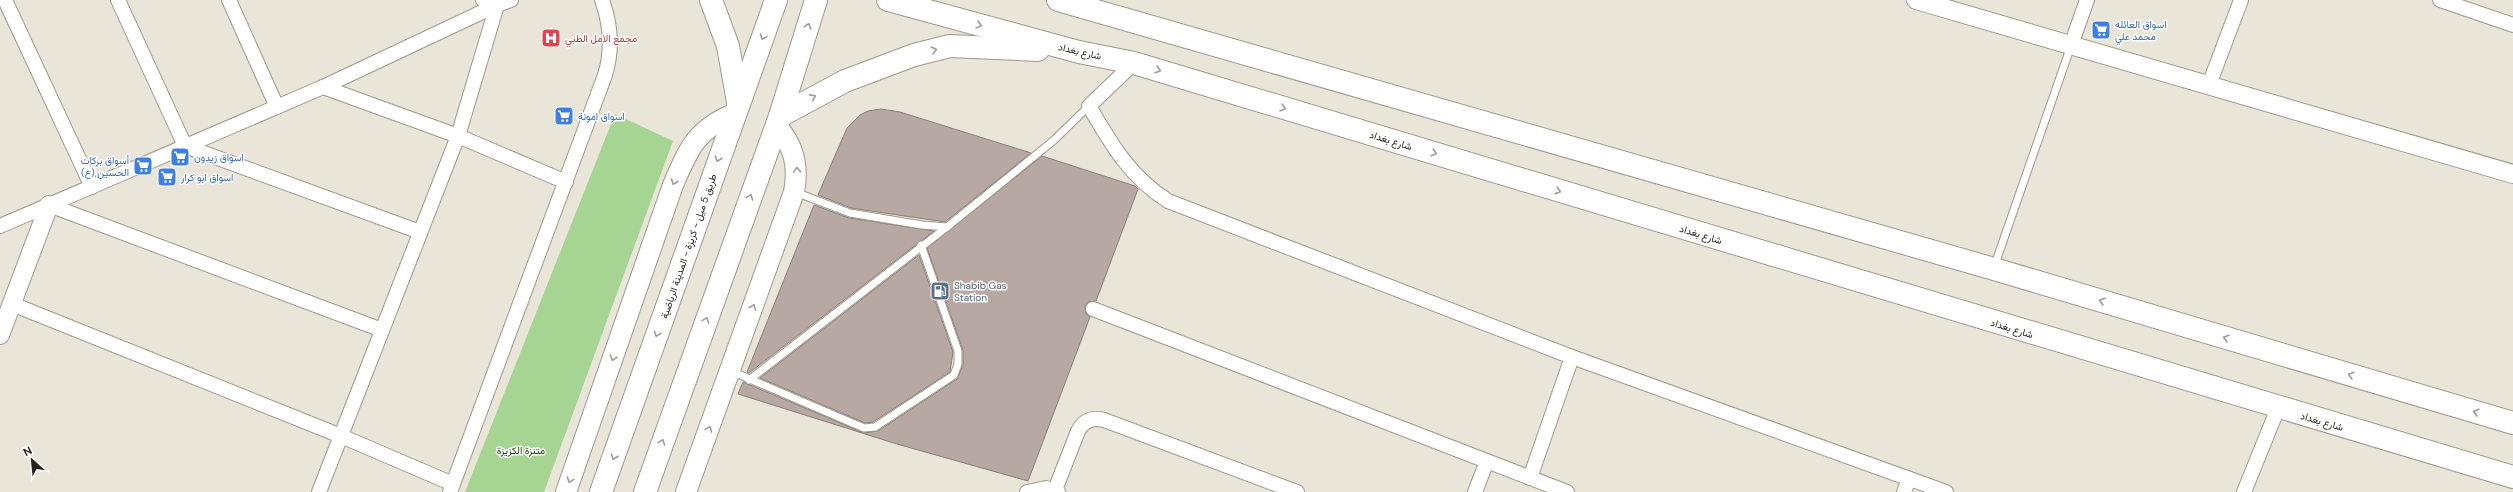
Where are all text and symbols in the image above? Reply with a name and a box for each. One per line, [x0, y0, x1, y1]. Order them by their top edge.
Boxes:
place label: اسواق العائله محمد علي [2115, 18, 2167, 45]
supermarket icon: اسواق العائله محمد علي [2090, 19, 2112, 41]
one-way arrow [976, 20, 983, 29]
one-way arrow [803, 22, 812, 29]
hospital icon: مجمع الامل الطبي [540, 27, 562, 49]
place label: مجمع الامل الطبي [565, 32, 637, 47]
one-way arrow [759, 33, 767, 40]
street label: شارع بغداد [1057, 40, 1103, 63]
one-way arrow [930, 46, 937, 55]
one-way arrow [1154, 65, 1161, 74]
one-way arrow [809, 94, 816, 102]
one-way arrow [1279, 103, 1286, 111]
supermarket icon: اسواق امونة [553, 105, 575, 127]
place label: اسواق امونة [578, 110, 625, 123]
street label: شارع بغداد [1368, 128, 1414, 153]
supermarket icon: اسواق زيدون [169, 146, 191, 168]
one-way arrow [1430, 148, 1437, 157]
place label: اسواق زيدون [194, 151, 244, 164]
place label: أسواق بركات الحسين (ع) [81, 154, 130, 179]
supermarket icon: أسواق بركات الحسين (ع) [132, 155, 154, 177]
one-way arrow [715, 155, 723, 162]
supermarket icon: اسواق ابو كرار [156, 166, 178, 188]
one-way arrow [792, 167, 801, 173]
place label: اسواق ابو كرار [180, 171, 233, 184]
street label: طريق 5 ميل - كزيزة - المدينة الرياضية [658, 172, 720, 320]
one-way arrow [671, 179, 679, 186]
one-way arrow [1555, 186, 1562, 195]
one-way arrow [746, 194, 754, 201]
street label: شارع بغداد [1678, 222, 1724, 247]
place label: Shabib Gas Station [954, 279, 1007, 304]
fuel station icon: Shabib Gas Station [929, 280, 951, 302]
one-way arrow [2098, 297, 2105, 306]
one-way arrow [748, 303, 756, 310]
one-way arrow [702, 316, 710, 323]
street label: شارع بغداد [1989, 316, 2035, 341]
one-way arrow [653, 331, 661, 338]
one-way arrow [2223, 334, 2230, 343]
one-way arrow [609, 354, 618, 361]
one-way arrow [2348, 371, 2355, 380]
one-way arrow [2472, 408, 2479, 417]
street label: شارع بغداد [2299, 409, 2345, 434]
one-way arrow [704, 426, 712, 433]
one-way arrow [658, 439, 666, 446]
north arrow [12, 440, 52, 480]
text: N [21, 443, 34, 459]
park label: متنزة الكزيزة [497, 444, 545, 457]
one-way arrow [610, 453, 618, 460]
one-way arrow [566, 477, 574, 484]

